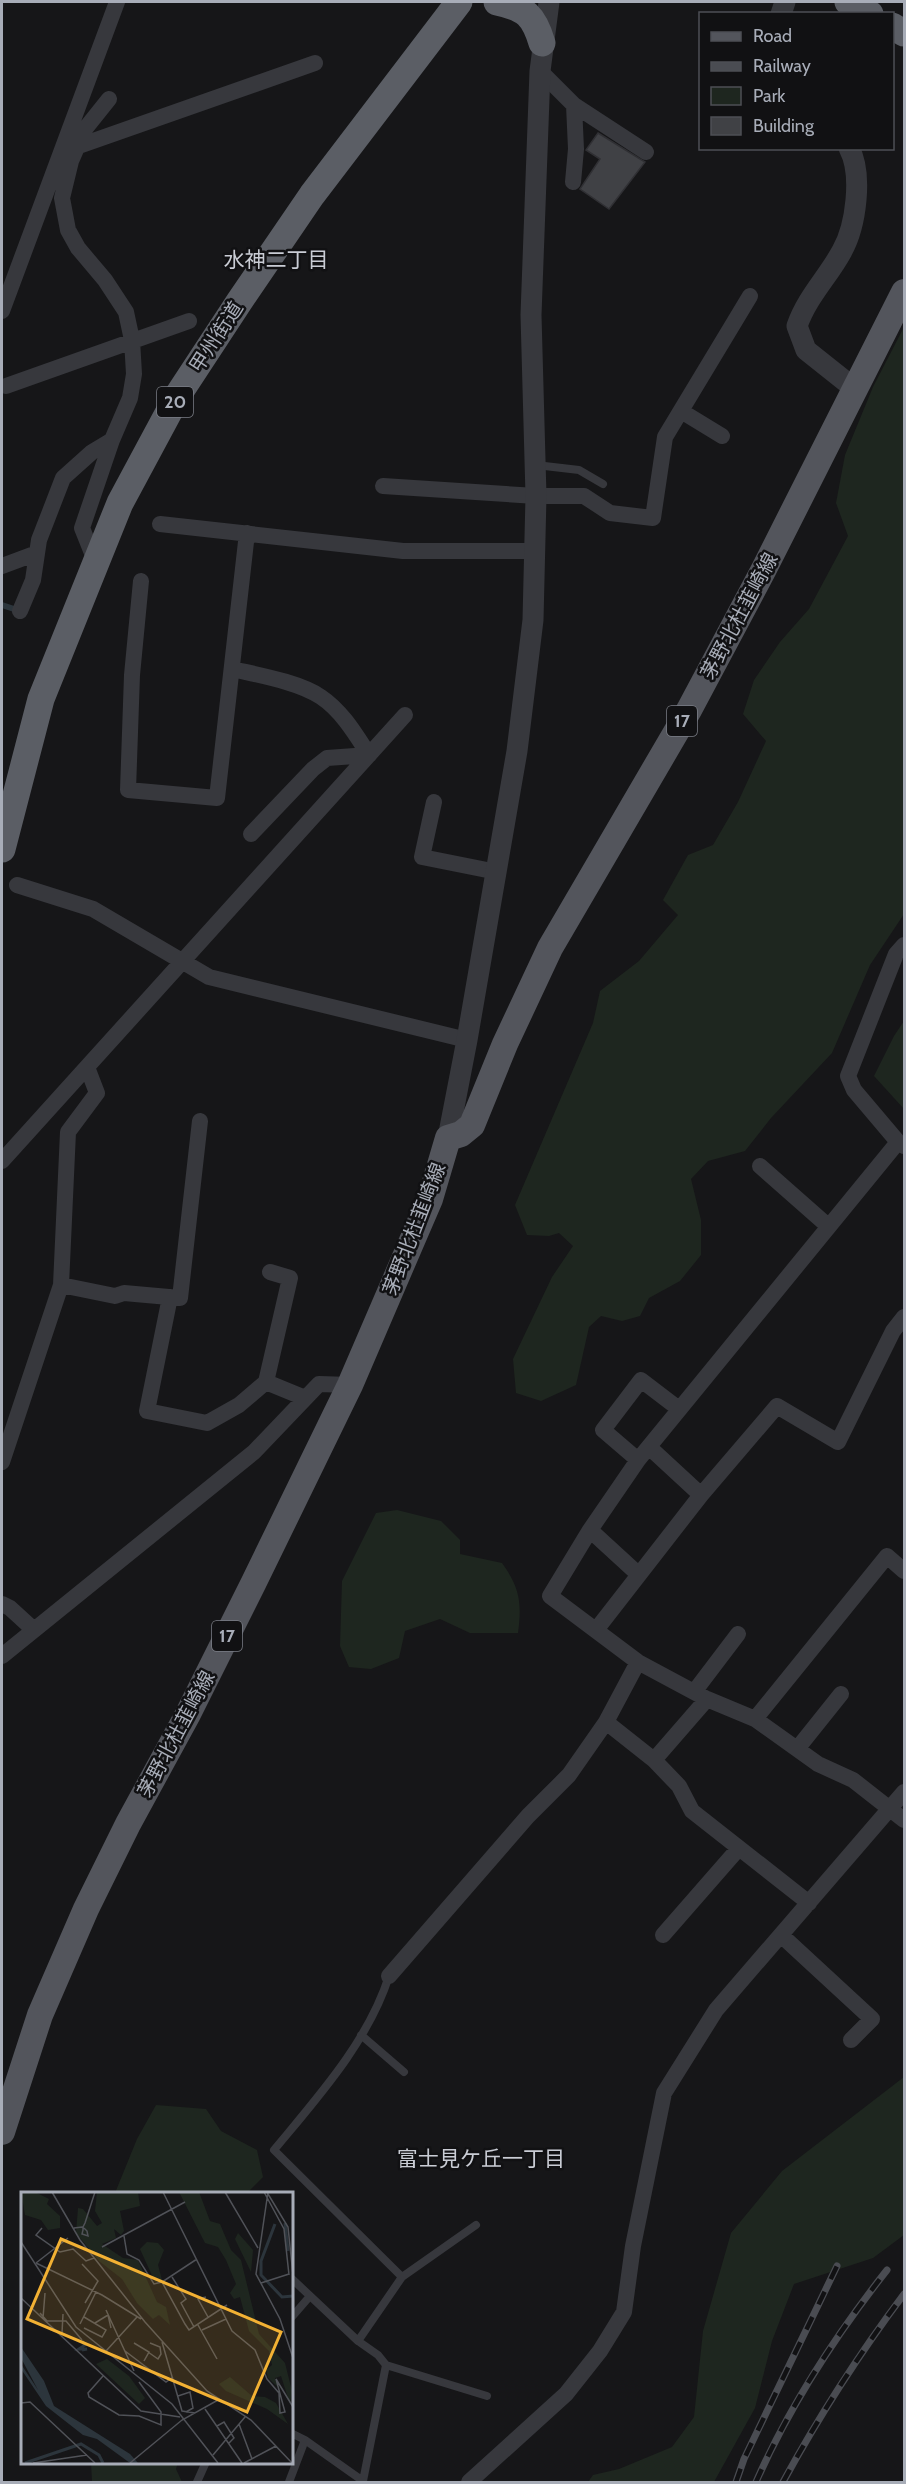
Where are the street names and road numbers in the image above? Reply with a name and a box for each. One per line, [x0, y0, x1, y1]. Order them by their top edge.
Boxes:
street label: 甲州街道 [184, 297, 248, 377]
road number: 20 [157, 387, 193, 417]
street label: 茅野北杜韮崎線 [696, 549, 782, 683]
road number: 17 [667, 706, 697, 736]
street label: 茅野北杜韮崎線 [378, 1159, 450, 1299]
road number: 17 [212, 1621, 242, 1651]
street label: 茅野北杜韮崎線 [133, 1667, 219, 1801]

